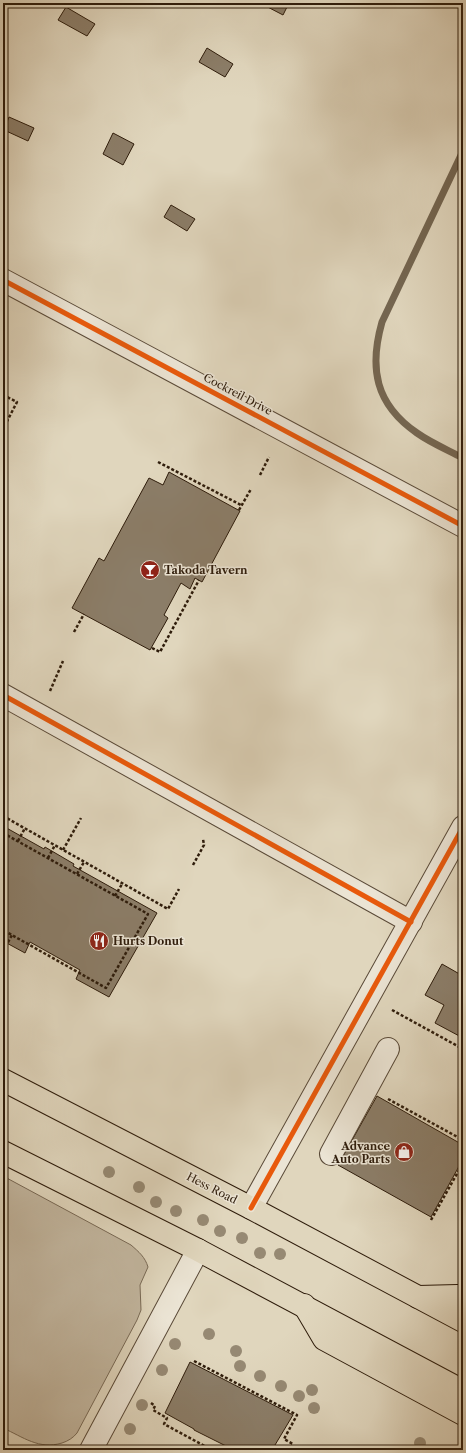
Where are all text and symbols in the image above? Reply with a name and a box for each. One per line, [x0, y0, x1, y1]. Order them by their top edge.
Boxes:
street label: Cockreil Drive [201, 370, 275, 418]
bar icon: Takoda Tavern [139, 559, 161, 581]
place label: Takoda Tavern [164, 563, 248, 577]
restaurant icon: Hurts Donut [88, 930, 110, 952]
place label: Hurts Donut [113, 934, 184, 948]
place label: Advance Auto Parts [331, 1139, 390, 1166]
shop icon: Advance Auto Parts [393, 1141, 415, 1163]
street label: Hess Road [184, 1169, 240, 1207]

